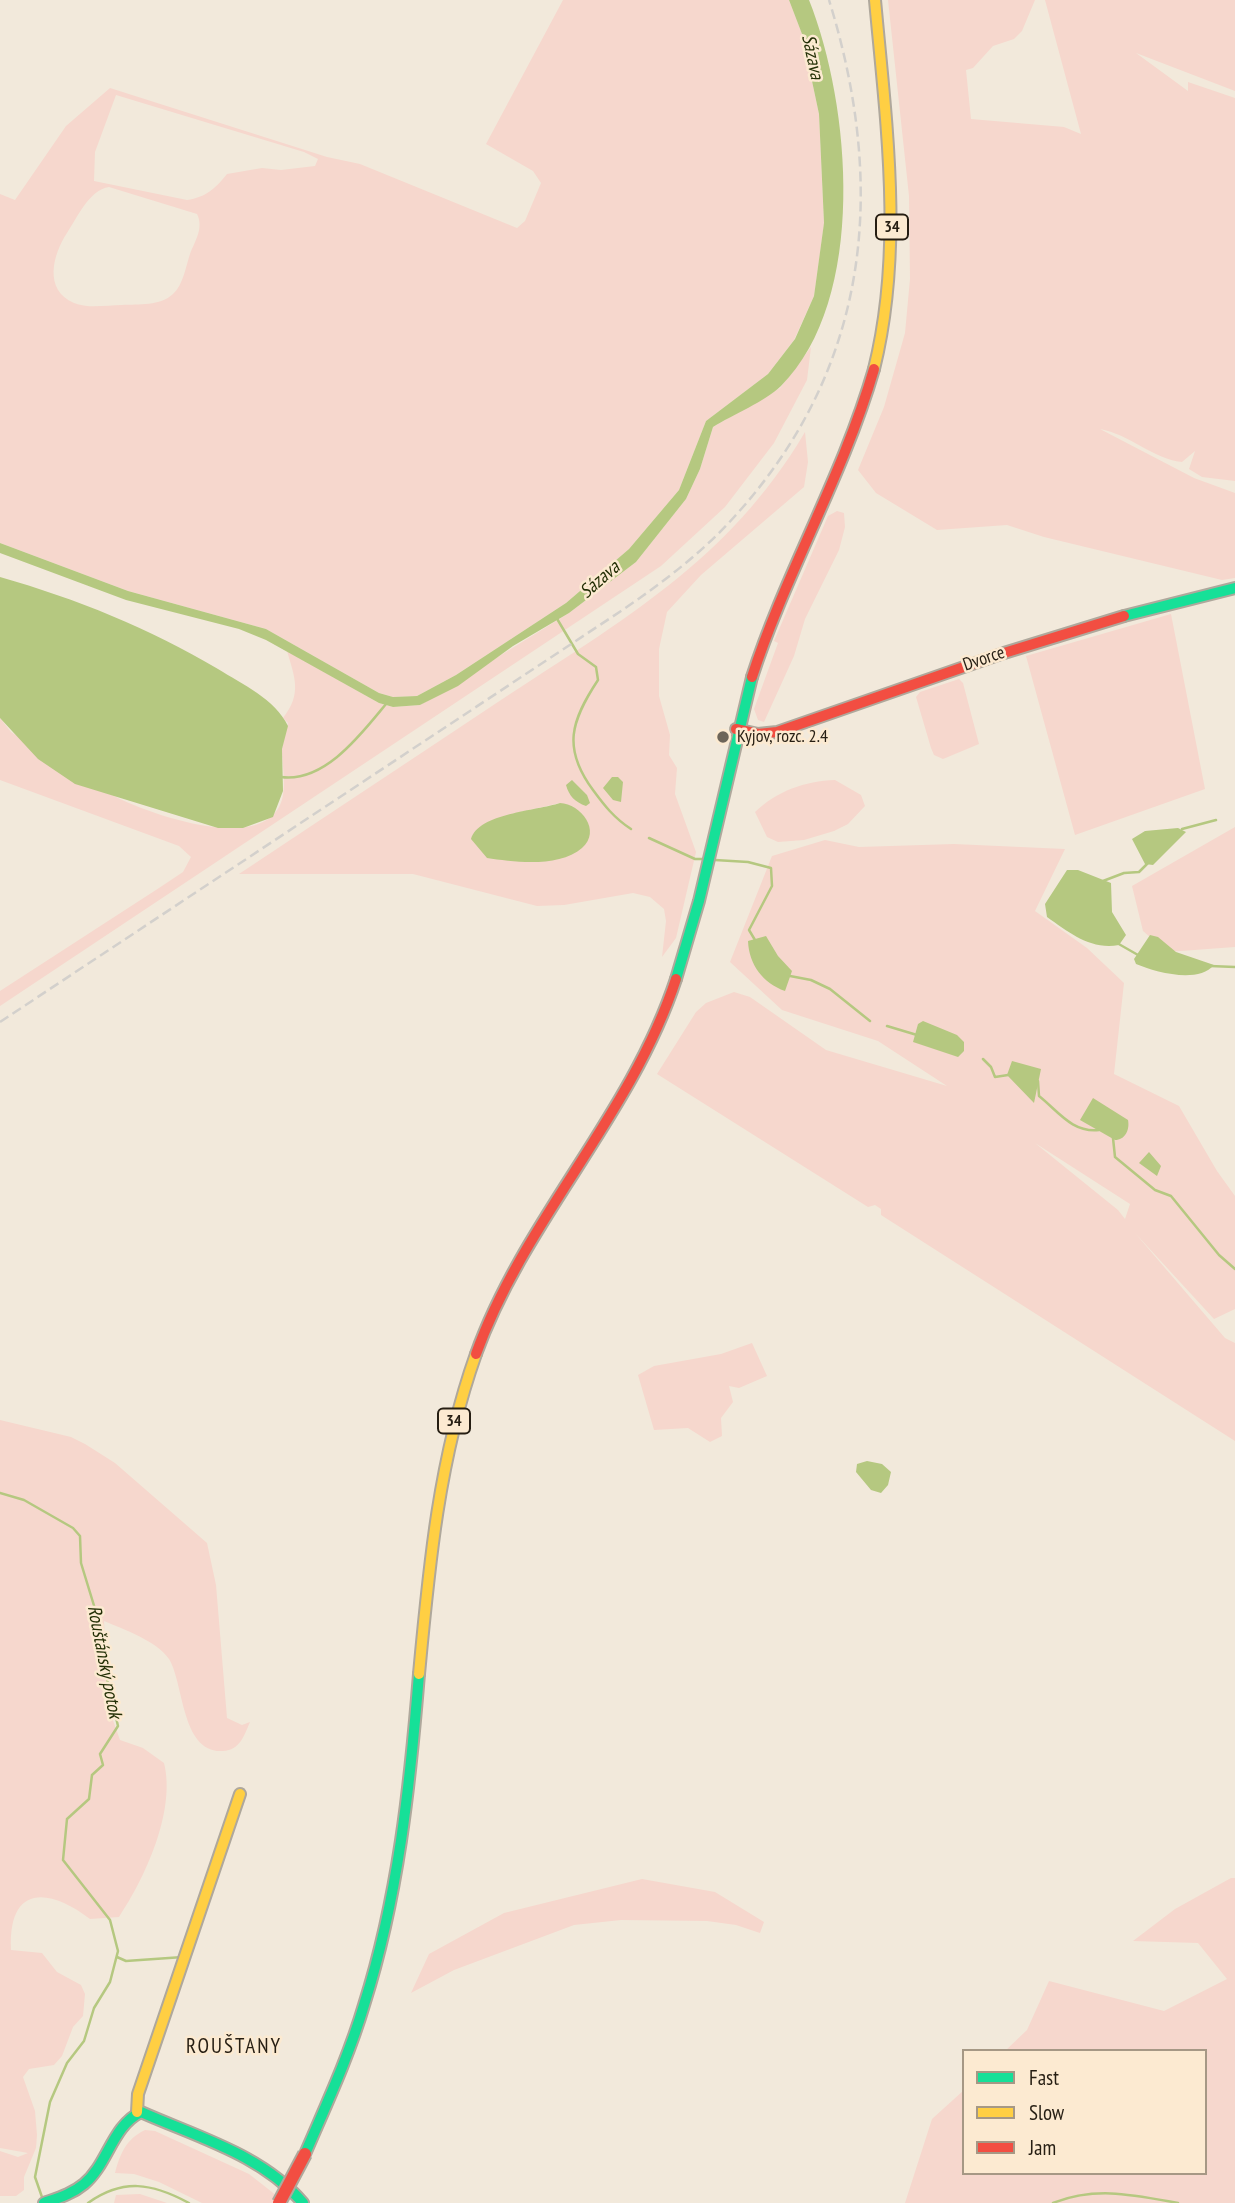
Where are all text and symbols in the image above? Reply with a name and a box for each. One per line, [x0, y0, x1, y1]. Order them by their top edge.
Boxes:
water label: Sázava [796, 33, 828, 81]
road number: 34 [876, 215, 908, 240]
water label: Sázava [575, 557, 625, 603]
street label: Dvorce [960, 642, 1008, 676]
place label: Kyjov, rozc. 2.4 [737, 726, 828, 748]
marker: Kyjov, rozc. 2.4 [715, 729, 731, 745]
road number: 34 [438, 1408, 470, 1434]
water label: Rouštánský potok [82, 1604, 126, 1720]
district label: ROUŠTANY [187, 2034, 281, 2060]
legend [962, 2049, 1207, 2175]
text: Fast [1029, 2064, 1059, 2091]
text: Slow [1029, 2099, 1064, 2126]
text: Jam [1029, 2134, 1056, 2161]

